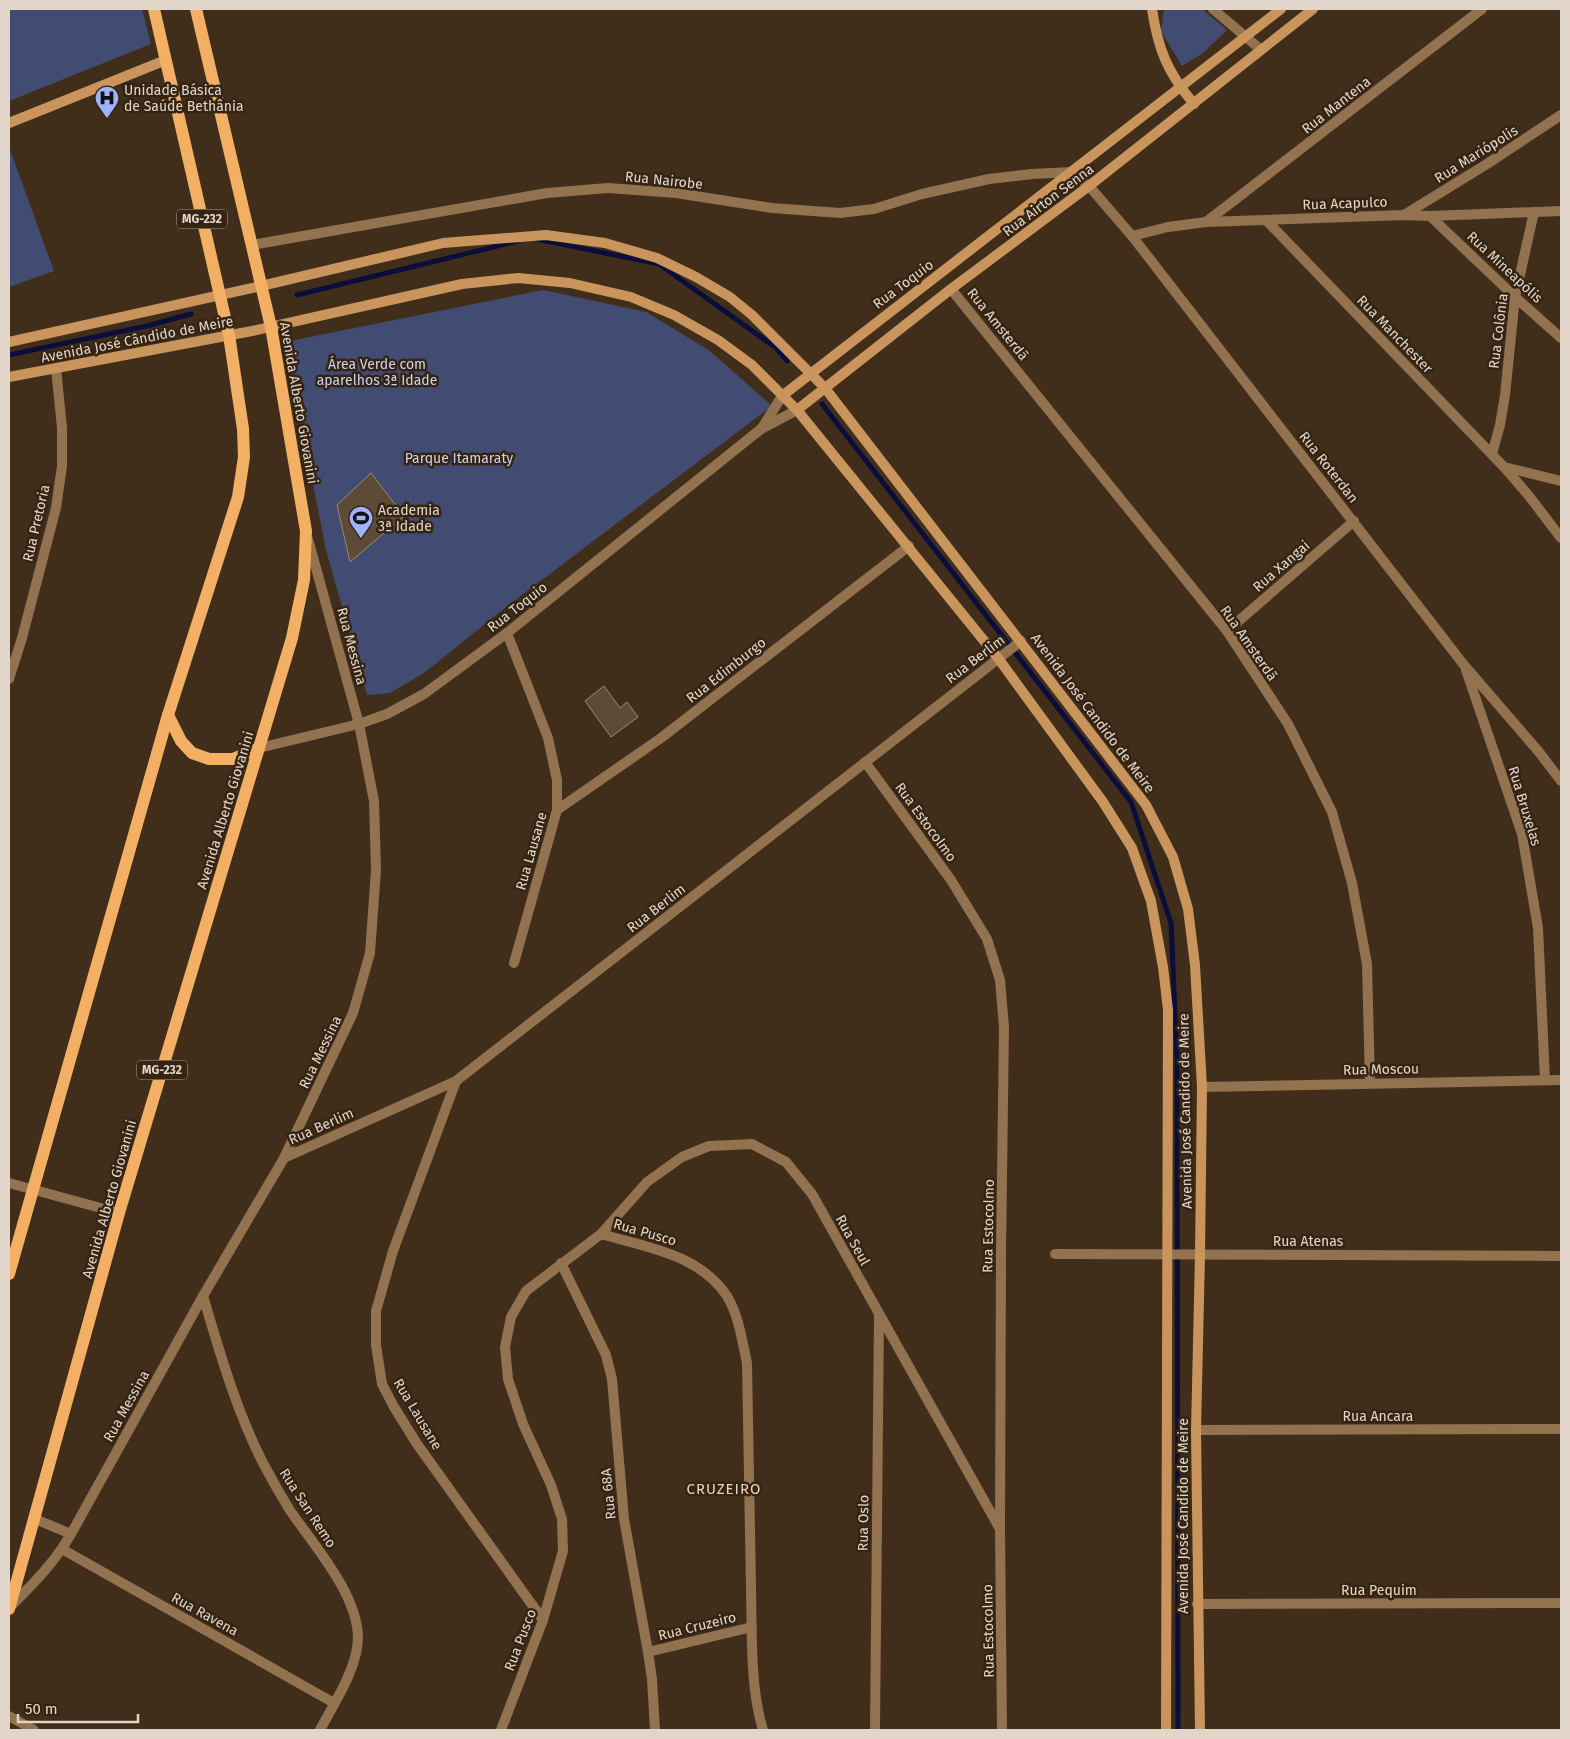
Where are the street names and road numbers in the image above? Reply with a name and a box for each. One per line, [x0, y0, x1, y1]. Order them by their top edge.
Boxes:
street label: Rua Mantena [1298, 73, 1374, 138]
street label: Rua Mariópolis [1431, 122, 1521, 187]
street label: Rua Airton Senna [999, 161, 1097, 240]
street label: Rua Nairobe [624, 168, 704, 193]
street label: Rua Acapulco [1302, 194, 1388, 213]
road number: MG-232 [177, 210, 227, 228]
street label: Rua Mineapólis [1463, 228, 1546, 307]
street label: Rua Toquio [870, 256, 937, 313]
street label: Rua Amsterdã [963, 285, 1032, 364]
street label: Rua Manchester [1353, 292, 1436, 377]
street label: Rua Colônia [1485, 292, 1512, 370]
street label: Avenida José Cândido de Meire [39, 312, 235, 366]
street label: Avenida Alberto Giovanini [276, 321, 321, 485]
street label: Rua Roterdan [1295, 428, 1362, 506]
street label: Rua Pretoria [19, 483, 54, 563]
street label: Rua Xangai [1249, 537, 1313, 596]
street label: Rua Toquio [484, 579, 551, 636]
street label: Rua Amsterdã [1216, 602, 1281, 684]
street label: Rua Messina [333, 606, 370, 687]
street label: Avenida José Candido de Meire [1027, 630, 1158, 797]
street label: Rua Berlim [942, 632, 1008, 687]
street label: Rua Edimburgo [683, 634, 770, 707]
street label: Avenida Alberto Giovanini [193, 729, 258, 891]
street label: Rua Bruxelas [1504, 764, 1545, 848]
street label: Rua Estocolmo [891, 779, 960, 865]
street label: Rua Lausane [512, 810, 551, 892]
street label: Rua Berlim [624, 880, 689, 937]
street label: Rua Messina [295, 1013, 345, 1092]
street label: Avenida José Candido de Meire [1175, 1013, 1196, 1209]
road number: MG-232 [137, 1060, 187, 1080]
street label: Rua Moscou [1343, 1060, 1419, 1079]
street label: Rua Berlim [286, 1105, 356, 1148]
street label: Avenida Alberto Giovanini [79, 1118, 140, 1280]
street label: Rua Estocolmo [979, 1179, 998, 1273]
street label: Rua Seul [832, 1212, 873, 1269]
street label: Rua Pusco [611, 1215, 678, 1250]
street label: Rua Atenas [1273, 1233, 1344, 1250]
street label: Rua Messina [100, 1367, 153, 1445]
street label: Rua Lausane [390, 1375, 446, 1453]
street label: Rua Ancara [1343, 1408, 1413, 1425]
street label: Avenida José Candido de Meire [1175, 1418, 1192, 1614]
street label: Rua San Remo [276, 1465, 340, 1551]
street label: Rua 68A [597, 1468, 620, 1520]
street label: Rua Oslo [855, 1495, 872, 1551]
street label: Rua Pequim [1341, 1582, 1417, 1599]
street label: Rua Estocolmo [979, 1584, 998, 1678]
street label: Rua Ravena [168, 1589, 241, 1640]
street label: Rua Pusco [501, 1607, 540, 1674]
street label: Rua Cruzeiro [656, 1609, 738, 1644]

